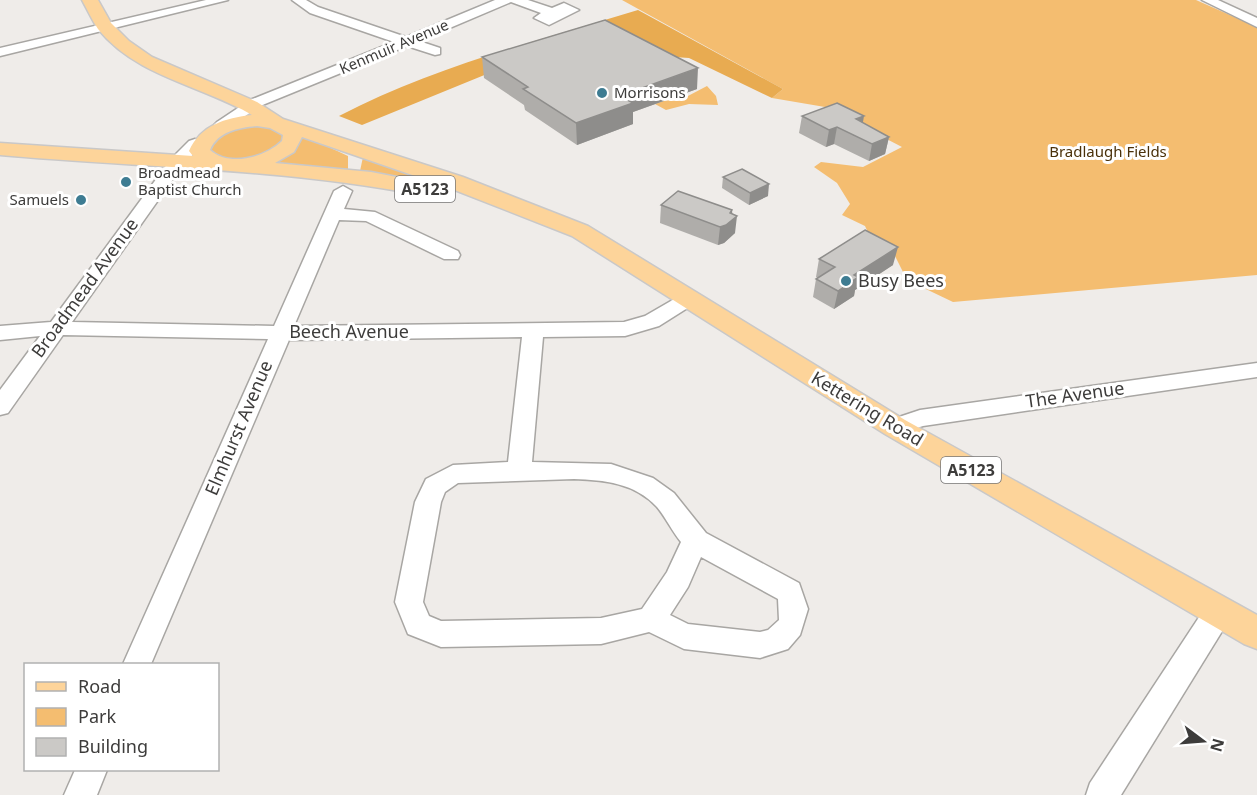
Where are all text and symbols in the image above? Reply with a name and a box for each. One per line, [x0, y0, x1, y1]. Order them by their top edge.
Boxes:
street label: Kenmuir Avenue [336, 14, 451, 78]
place label: Morrisons [614, 82, 686, 102]
marker: Morrisons [595, 86, 609, 100]
park label: Bradlaugh Fields [1049, 141, 1167, 161]
place label: Broadmead Baptist Church [138, 162, 242, 199]
marker: Broadmead Baptist Church [119, 175, 133, 189]
road number: A5123 [395, 176, 455, 202]
place label: Samuels [10, 189, 69, 209]
marker: Samuels [74, 193, 88, 207]
street label: Broadmead Avenue [25, 213, 143, 362]
place label: Busy Bees [858, 268, 944, 292]
marker: Busy Bees [839, 274, 853, 288]
street label: Beech Avenue [289, 319, 409, 343]
street label: Elmhurst Avenue [199, 357, 277, 499]
street label: Kettering Road [807, 365, 928, 451]
street label: The Avenue [1024, 375, 1126, 413]
road number: A5123 [941, 457, 1001, 483]
legend [24, 663, 219, 771]
text: Road [78, 674, 121, 698]
text: Park [78, 704, 116, 728]
north arrow [1173, 711, 1233, 771]
text: Building [78, 734, 148, 758]
text: N [1205, 736, 1230, 754]

